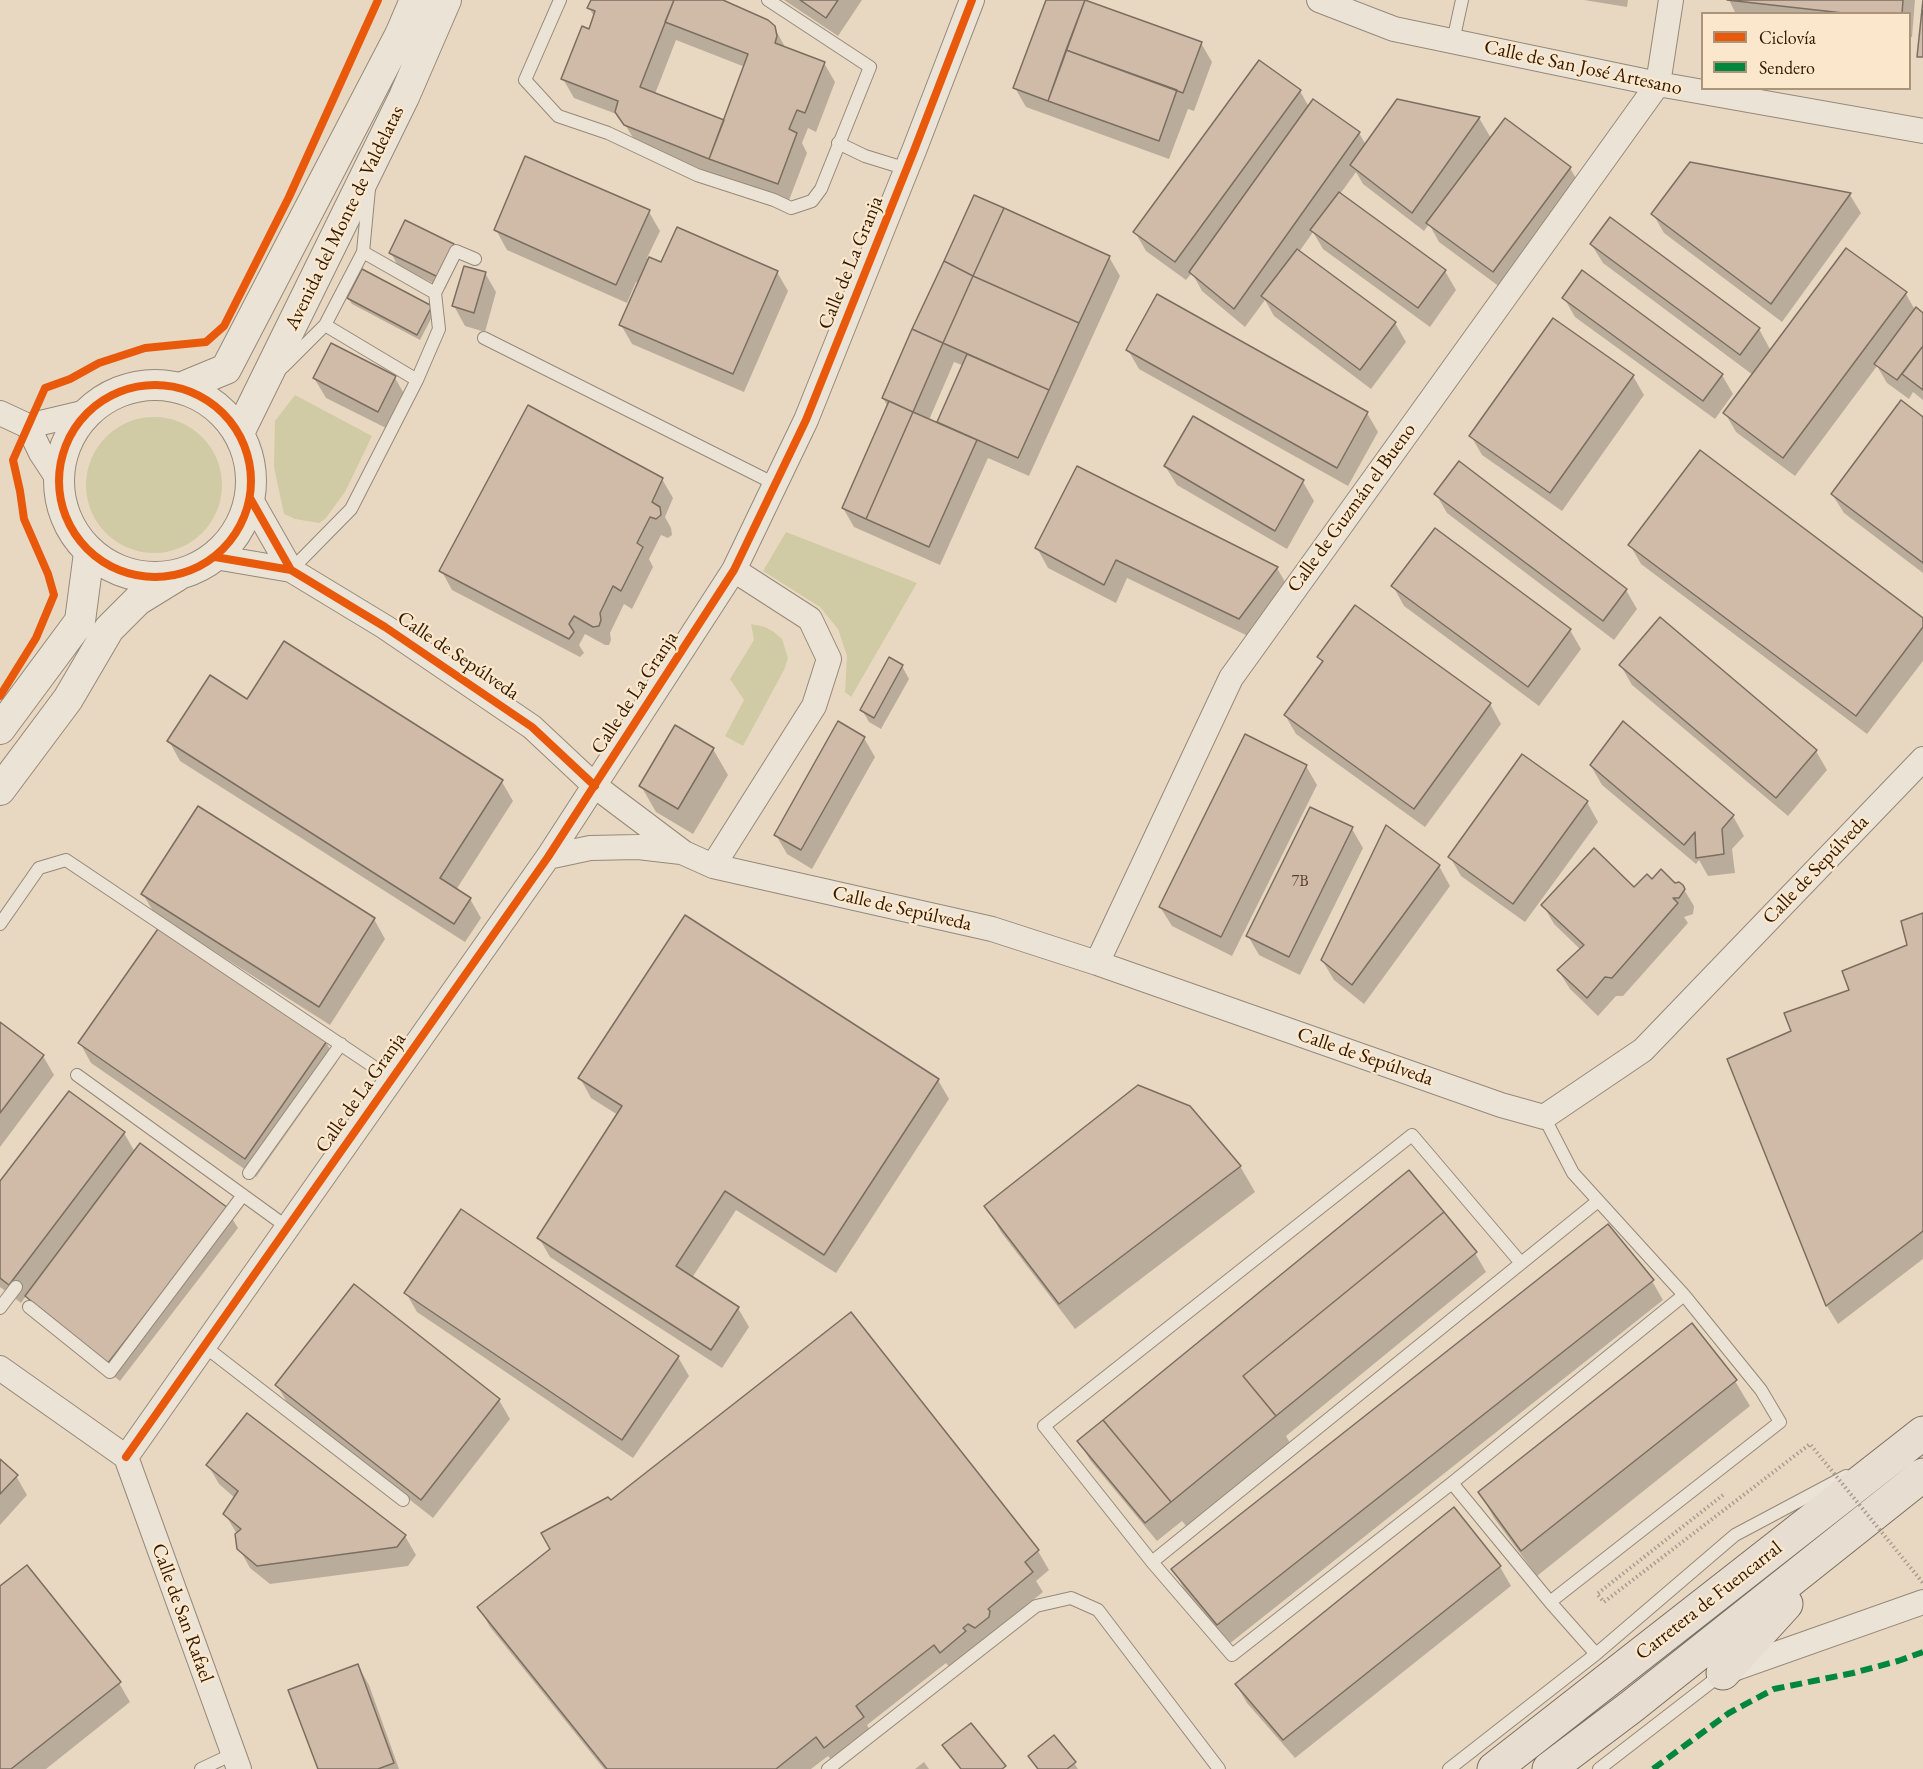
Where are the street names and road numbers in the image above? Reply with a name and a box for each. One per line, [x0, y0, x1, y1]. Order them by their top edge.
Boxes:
street label: Calle de San José Artesano [1482, 35, 1684, 101]
street label: Avenida del Monte de Valdelatas [280, 102, 410, 334]
street label: Calle de La Granja [813, 193, 889, 333]
street label: Calle de Guzmán el Bueno [1283, 419, 1421, 597]
street label: Calle de Sepúlveda [392, 606, 524, 706]
street label: Calle de La Granja [586, 627, 684, 759]
street label: Calle de Sepúlveda [1758, 810, 1874, 930]
street label: Calle de Sepúlveda [830, 881, 974, 937]
street label: Calle de Sepúlveda [1294, 1022, 1436, 1092]
street label: Calle de La Granja [311, 1028, 411, 1158]
street label: Carretera de Fuencarral [1631, 1536, 1787, 1666]
street label: Calle de San Rafael [146, 1540, 218, 1686]

